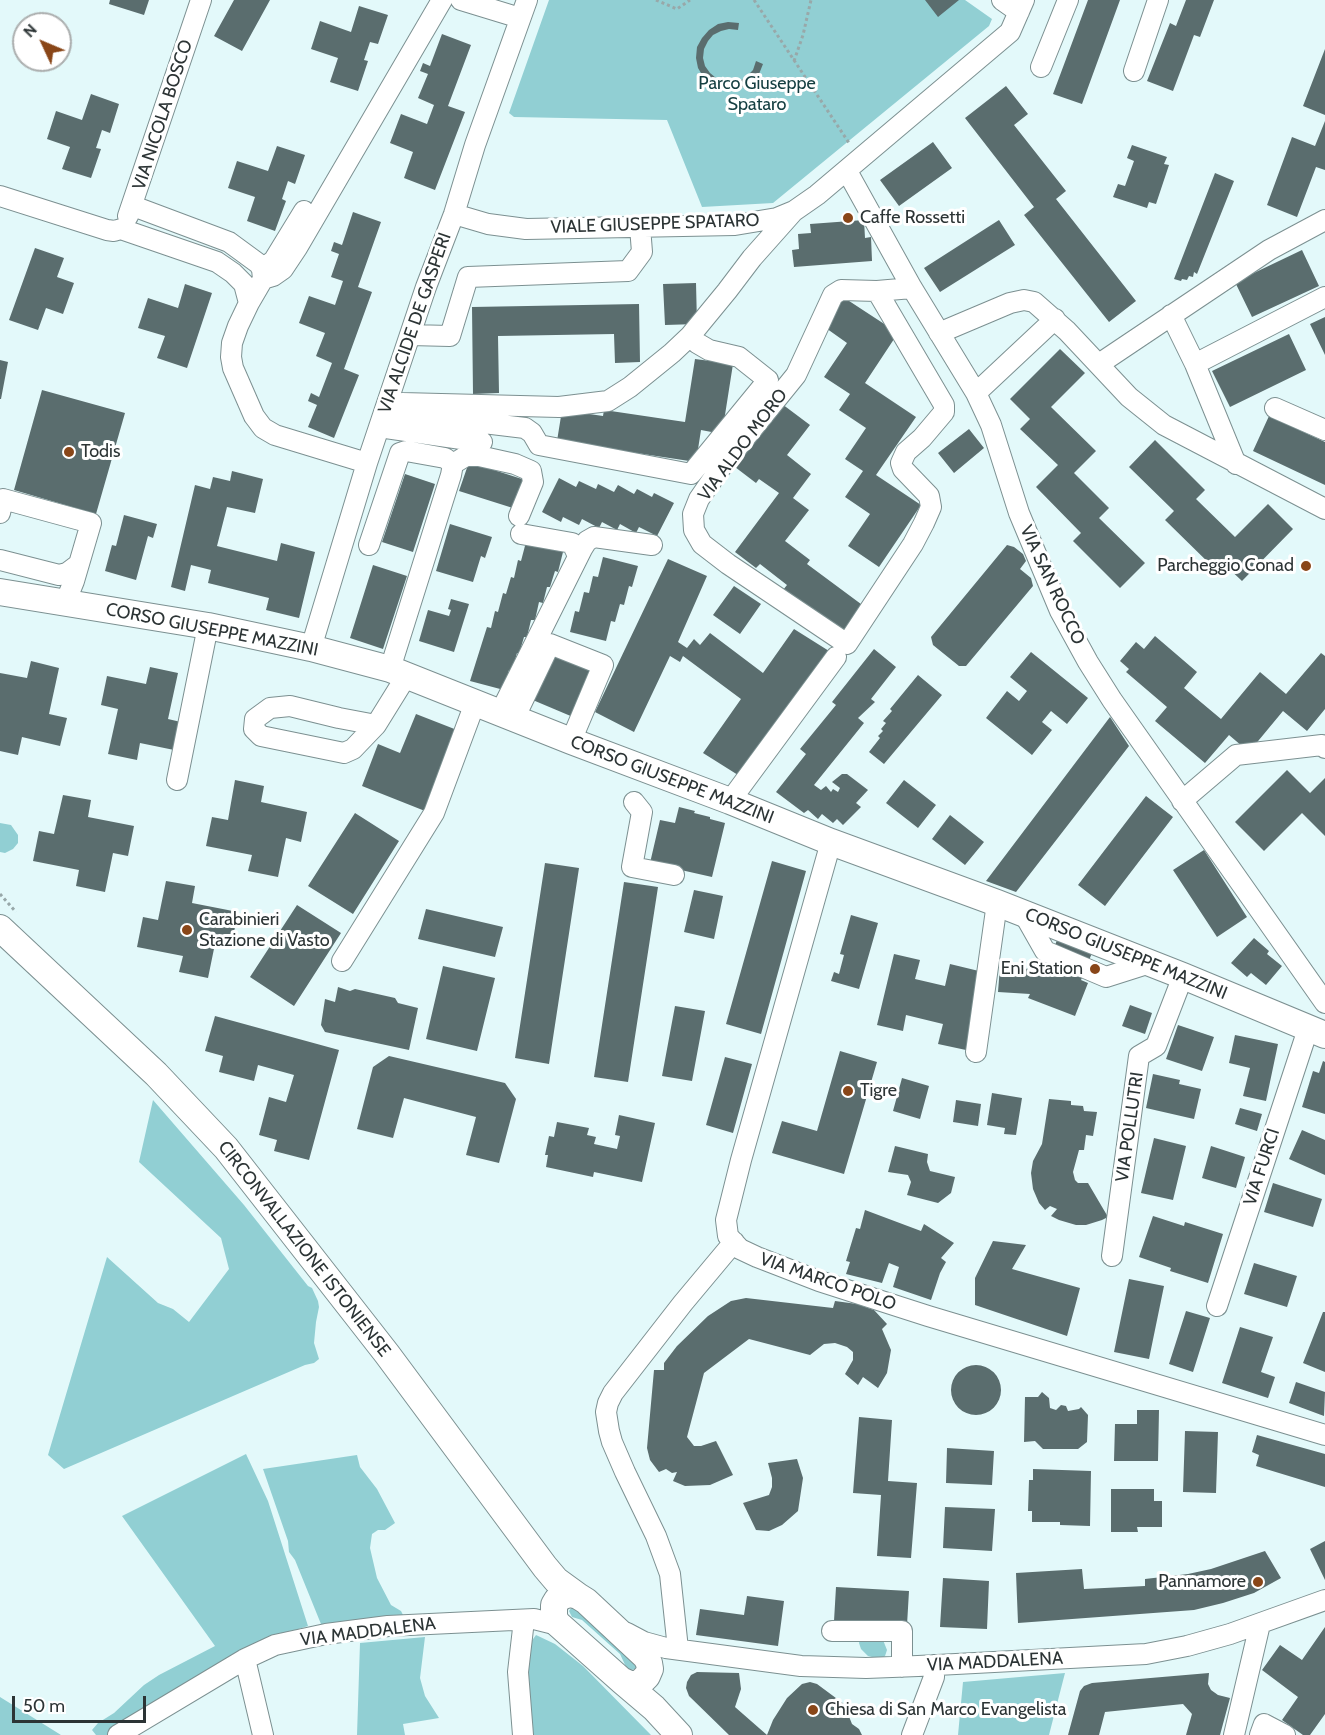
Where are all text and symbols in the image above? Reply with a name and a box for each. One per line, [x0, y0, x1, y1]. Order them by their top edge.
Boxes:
north arrow [12, 12, 72, 72]
text: N [19, 20, 41, 41]
street label: VIA NICOLA BOSCO [129, 37, 197, 193]
park label: Parco Giuseppe Spataro [698, 73, 816, 116]
place label: Caffe Rossetti [860, 207, 965, 229]
street label: VIALE GIUSEPPE SPATARO [550, 210, 760, 238]
marker: Caffe Rossetti [841, 211, 855, 225]
street label: VIA ALCIDE DE GASPERI [374, 230, 456, 416]
street label: VIA ALDO MORO [694, 385, 792, 505]
place label: Todis [81, 441, 120, 463]
marker: Todis [62, 445, 76, 459]
street label: VIA SAN ROCCO [1015, 522, 1089, 648]
place label: Parcheggio Conad [1157, 555, 1294, 577]
marker: Parcheggio Conad [1299, 559, 1313, 573]
street label: CORSO GIUSEPPE MAZZINI [104, 599, 320, 661]
street label: CORSO GIUSEPPE MAZZINI [567, 731, 777, 829]
street label: CORSO GIUSEPPE MAZZINI [1022, 904, 1230, 1004]
place label: Carabinieri Stazione di Vasto [199, 909, 330, 952]
marker: Carabinieri Stazione di Vasto [180, 923, 194, 937]
place label: Eni Station [1001, 958, 1083, 980]
marker: Eni Station [1088, 962, 1102, 976]
street label: VIA POLLUTRI [1112, 1071, 1148, 1183]
place label: Tigre [860, 1080, 897, 1102]
marker: Tigre [841, 1084, 855, 1098]
street label: VIA FURCI [1239, 1126, 1285, 1208]
street label: CIRCONVALLAZIONE ISTONIENSE [213, 1137, 395, 1361]
street label: VIA MARCO POLO [757, 1249, 899, 1315]
place label: Pannamore [1158, 1571, 1246, 1593]
marker: Pannamore [1251, 1575, 1265, 1589]
street label: VIA MADDALENA [299, 1613, 437, 1651]
street label: VIA MADDALENA [926, 1648, 1064, 1676]
scale bar [15, 1684, 148, 1722]
text: 50 m [23, 1695, 65, 1717]
place label: Chiesa di San Marco Evangelista [825, 1699, 1066, 1721]
marker: Chiesa di San Marco Evangelista [806, 1703, 820, 1717]

